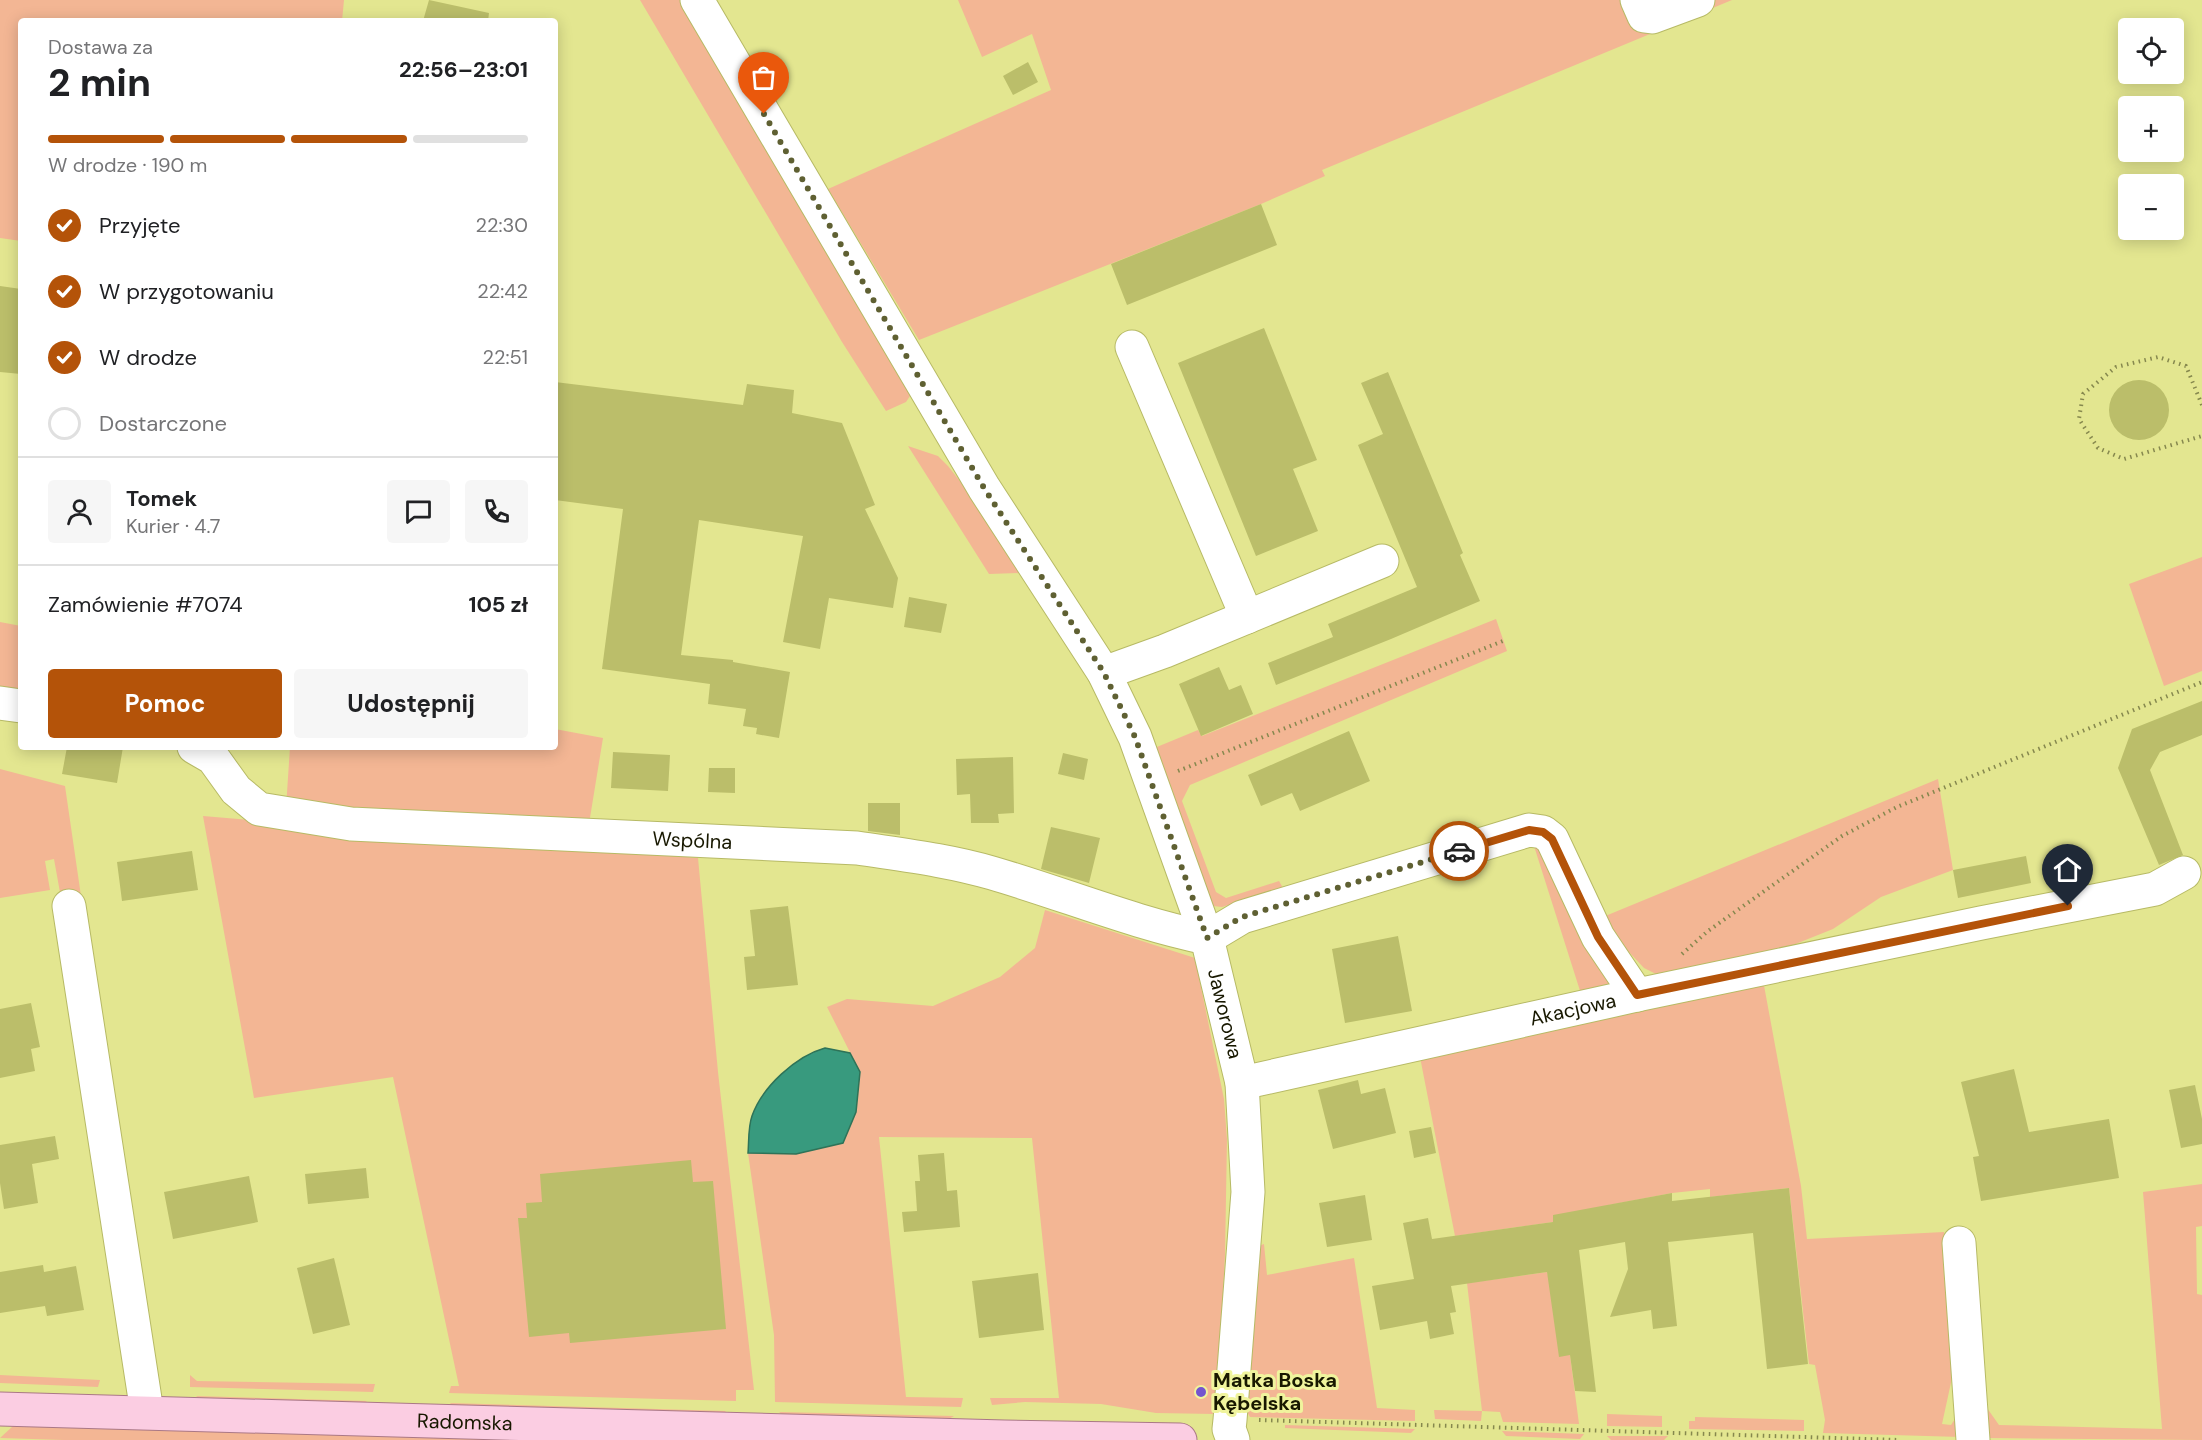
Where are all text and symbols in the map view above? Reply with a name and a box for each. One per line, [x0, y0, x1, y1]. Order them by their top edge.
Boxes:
map controls [2118, 18, 2184, 240]
button: locate [2118, 18, 2184, 84]
text: Dostawa za [48, 34, 153, 60]
pin [738, 52, 789, 114]
text: 22:56–23:01 [399, 55, 528, 84]
text: 2 min [48, 57, 151, 108]
icon: bag [747, 61, 780, 94]
button: + [2118, 96, 2184, 162]
text: W drodze · 190 m [48, 152, 207, 178]
button: − [2118, 174, 2184, 240]
icon: check [48, 209, 81, 242]
text: Przyjęte [99, 211, 181, 240]
text: 22:30 [475, 212, 528, 238]
icon: check [48, 275, 81, 308]
text: W przygotowaniu [99, 277, 274, 306]
text: 22:42 [477, 278, 528, 304]
icon: check [48, 341, 81, 374]
text: W drodze [99, 343, 197, 372]
text: 22:51 [482, 344, 528, 370]
text: Dostarczone [99, 409, 227, 438]
button: person [48, 480, 111, 543]
button: chat [387, 480, 450, 543]
button: phone [465, 480, 528, 543]
text: Tomek [126, 484, 197, 513]
text: Kurier · 4.7 [126, 513, 221, 539]
text: Zamówienie #7074 [48, 590, 243, 619]
text: 105 zł [468, 590, 528, 619]
button: Pomoc [48, 669, 282, 738]
button: Udostępnij [294, 669, 528, 738]
courier [1429, 821, 1489, 881]
street label: Wspólna [652, 825, 733, 855]
icon: car [1443, 835, 1476, 868]
pin [2042, 844, 2093, 906]
icon: home [2051, 853, 2084, 886]
street label: Jaworowa [1202, 966, 1249, 1061]
street label: Akacjowa [1527, 987, 1619, 1032]
place label: Matka Boska Kębelska [1213, 1367, 1337, 1416]
marker: Matka Boska Kębelska [1194, 1385, 1208, 1399]
street label: Radomska [417, 1408, 513, 1436]

